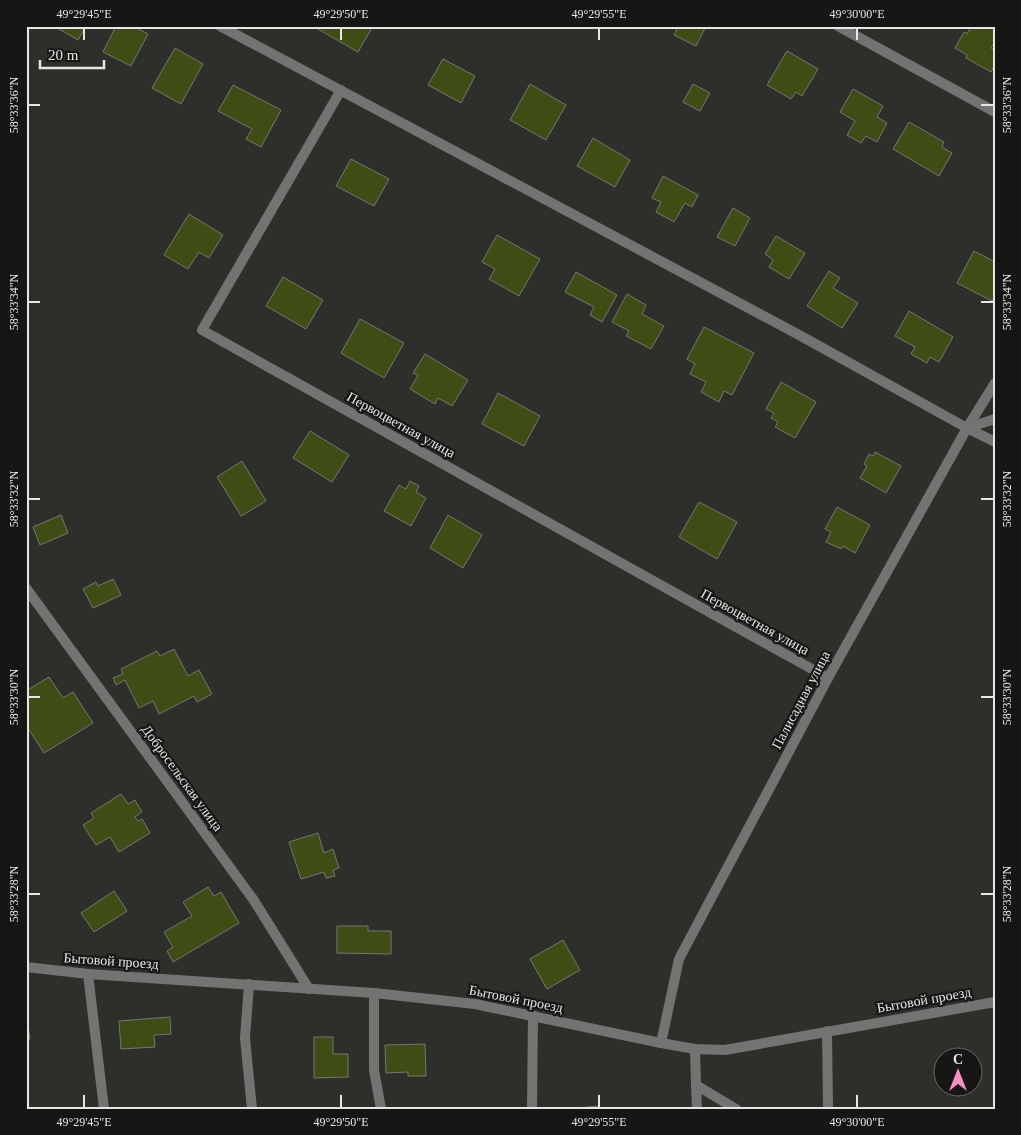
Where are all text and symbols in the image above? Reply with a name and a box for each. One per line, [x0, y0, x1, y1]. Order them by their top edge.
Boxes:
text: 49°29'45"E [56, 7, 112, 21]
text: 49°29'50"E [313, 7, 369, 21]
text: 49°29'55"E [571, 7, 627, 21]
text: 49°30'00"E [829, 7, 885, 21]
scale bar [40, 38, 104, 70]
text: 20 m [48, 47, 79, 63]
text: 58°33'36"N [7, 76, 21, 133]
text: 58°33'36"N [1000, 76, 1014, 133]
text: 58°33'34"N [7, 273, 21, 330]
text: 58°33'34"N [1000, 273, 1014, 330]
street label: Первоцветная улица [344, 389, 458, 461]
text: 58°33'32"N [7, 470, 21, 527]
text: 58°33'32"N [1000, 470, 1014, 527]
street label: Первоцветная улица [698, 586, 812, 658]
street label: Палисадная улица [769, 648, 834, 752]
text: 58°33'30"N [7, 668, 21, 725]
text: 58°33'30"N [1000, 668, 1014, 725]
street label: Добросельская улица [138, 722, 226, 835]
text: 58°33'28"N [7, 865, 21, 922]
text: 58°33'28"N [1000, 865, 1014, 922]
street label: Бытовой проезд [63, 950, 159, 972]
street label: Бытовой проезд [468, 983, 564, 1015]
street label: Бытовой проезд [876, 984, 972, 1016]
north arrow [934, 1048, 984, 1098]
text: С [953, 1052, 963, 1067]
text: 49°29'45"E [56, 1115, 112, 1129]
text: 49°29'50"E [313, 1115, 369, 1129]
text: 49°29'55"E [571, 1115, 627, 1129]
text: 49°30'00"E [829, 1115, 885, 1129]

